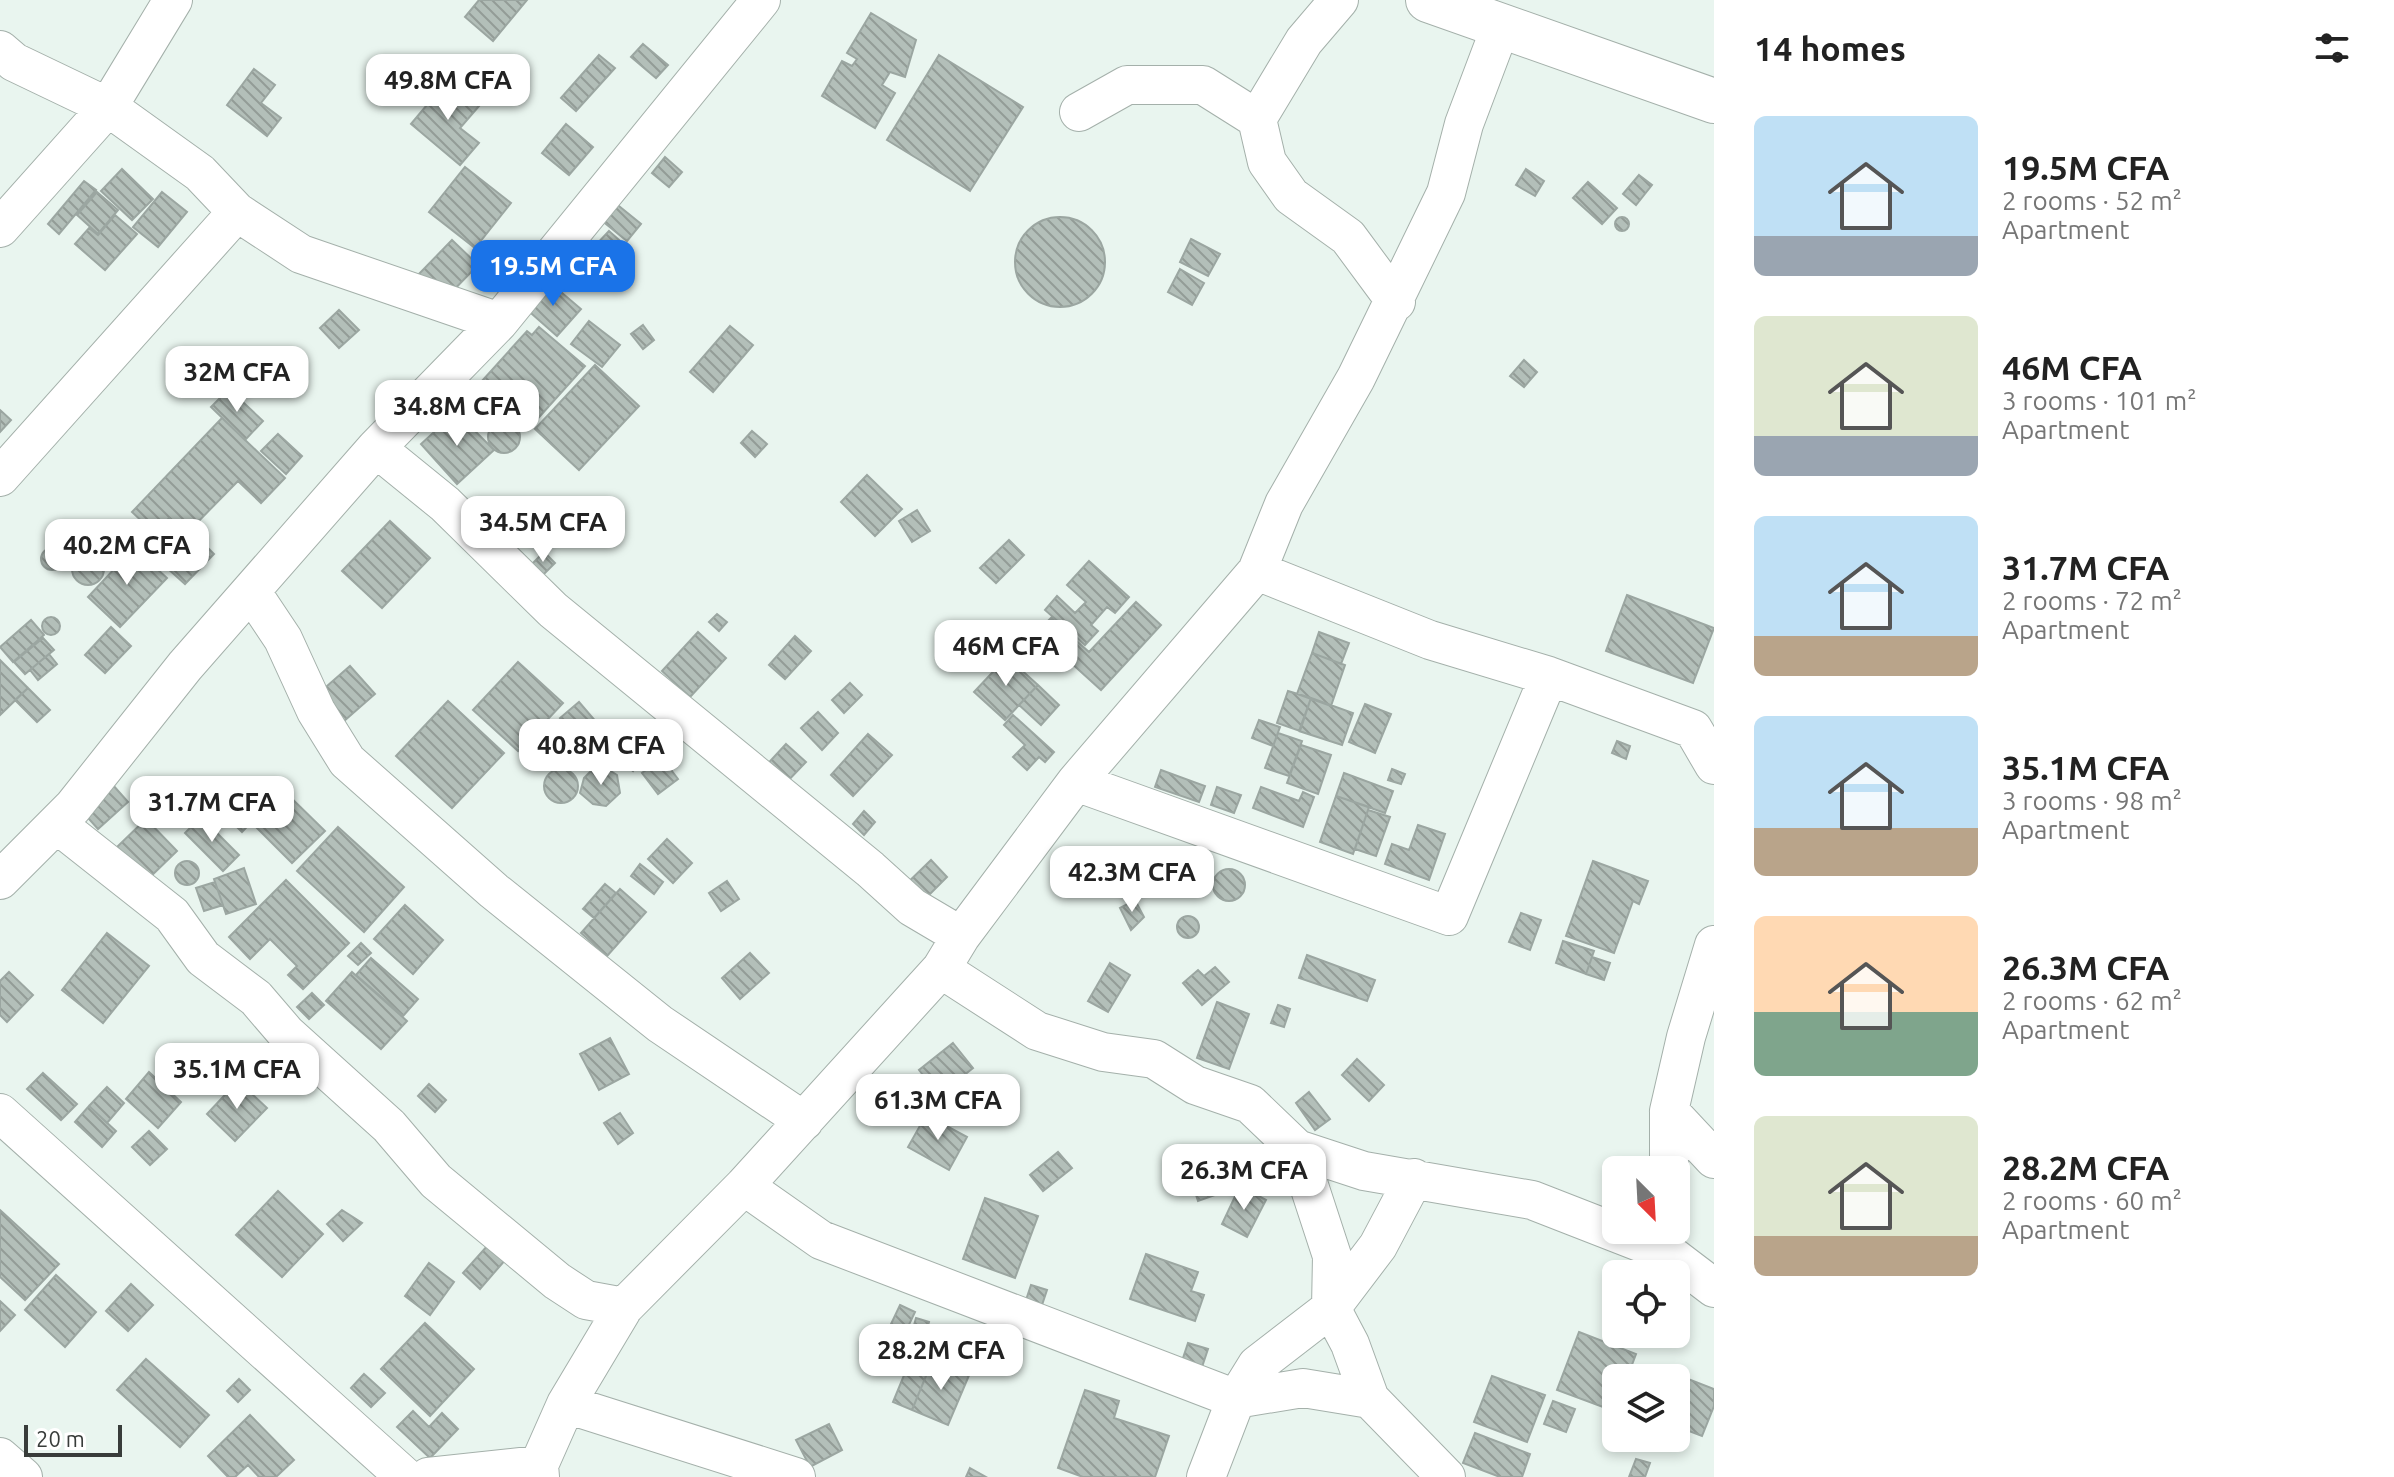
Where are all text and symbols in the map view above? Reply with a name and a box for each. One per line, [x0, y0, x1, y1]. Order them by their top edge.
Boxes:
icon: filters [2310, 26, 2354, 70]
text: 14 homes [1754, 29, 1906, 67]
pin: 49.8M CFA [356, 54, 540, 122]
text: 49.8M CFA [384, 65, 512, 94]
icon: home [1818, 148, 1914, 244]
text: 19.5M CFA [2002, 148, 2169, 186]
text: 2 rooms · 52 m² [2002, 186, 2182, 215]
text: Apartment [2002, 215, 2129, 244]
pin: 19.5M CFA [461, 240, 645, 308]
text: 19.5M CFA [489, 251, 617, 280]
pin: 32M CFA [163, 346, 311, 414]
icon: home [1818, 348, 1914, 444]
text: 46M CFA [2002, 348, 2142, 386]
text: 32M CFA [184, 357, 290, 386]
pin: 34.8M CFA [365, 380, 549, 448]
text: 3 rooms · 101 m² [2002, 386, 2197, 415]
text: 34.8M CFA [393, 391, 521, 420]
text: Apartment [2002, 415, 2129, 444]
pin: 34.5M CFA [451, 496, 635, 564]
text: 34.5M CFA [479, 507, 607, 536]
pin: 40.2M CFA [35, 519, 219, 587]
text: 40.2M CFA [63, 530, 191, 559]
icon: home [1818, 548, 1914, 644]
text: 31.7M CFA [2002, 548, 2169, 586]
text: 2 rooms · 72 m² [2002, 586, 2182, 615]
text: Apartment [2002, 615, 2129, 644]
pin: 46M CFA [932, 620, 1080, 688]
text: 46M CFA [953, 631, 1059, 660]
pin: 40.8M CFA [509, 719, 693, 787]
text: 40.8M CFA [537, 730, 665, 759]
icon: home [1818, 748, 1914, 844]
text: 35.1M CFA [2002, 748, 2169, 786]
pin: 31.7M CFA [120, 776, 304, 844]
text: 3 rooms · 98 m² [2002, 786, 2182, 815]
text: 31.7M CFA [148, 787, 276, 816]
text: Apartment [2002, 815, 2129, 844]
pin: 42.3M CFA [1040, 846, 1224, 914]
text: 42.3M CFA [1068, 857, 1196, 886]
icon: home [1818, 948, 1914, 1044]
text: 26.3M CFA [2002, 948, 2169, 986]
text: 2 rooms · 62 m² [2002, 986, 2182, 1015]
text: Apartment [2002, 1015, 2129, 1044]
pin: 35.1M CFA [145, 1043, 329, 1111]
text: 35.1M CFA [173, 1054, 301, 1083]
pin: 61.3M CFA [846, 1074, 1030, 1142]
text: 61.3M CFA [874, 1085, 1002, 1114]
pin: 26.3M CFA [1152, 1144, 1336, 1212]
icon: home [1818, 1148, 1914, 1244]
text: 28.2M CFA [2002, 1148, 2169, 1186]
text: 26.3M CFA [1180, 1155, 1308, 1184]
north arrow [1602, 1156, 1690, 1244]
map controls [1602, 1156, 1690, 1452]
text: 2 rooms · 60 m² [2002, 1186, 2182, 1215]
text: Apartment [2002, 1215, 2129, 1244]
button: locate [1602, 1260, 1690, 1348]
pin: 28.2M CFA [849, 1324, 1033, 1392]
text: 28.2M CFA [877, 1335, 1005, 1364]
button: layers [1602, 1364, 1690, 1452]
scale bar [24, 1421, 122, 1457]
text: 20 m [36, 1426, 85, 1451]

